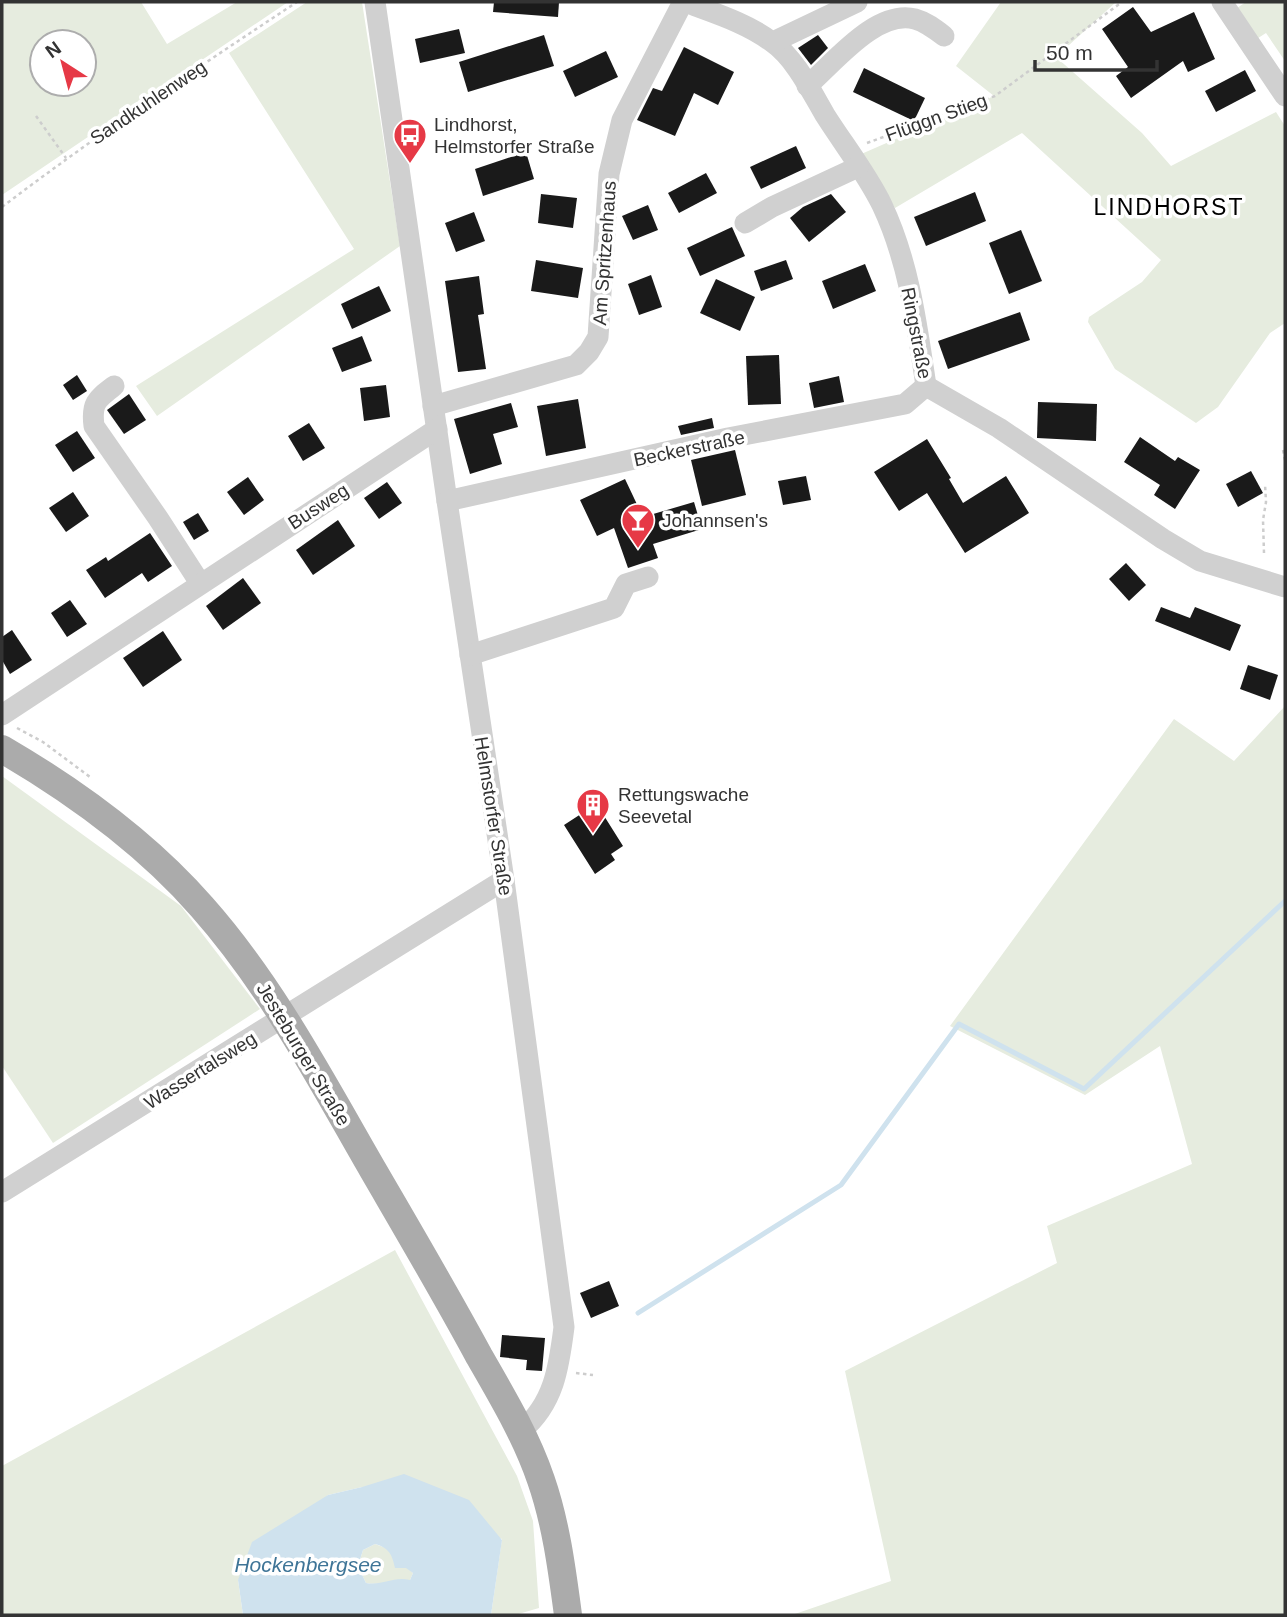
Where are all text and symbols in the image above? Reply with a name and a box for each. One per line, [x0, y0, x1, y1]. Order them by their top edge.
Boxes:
north arrow [28, 28, 98, 98]
scale bar [1035, 28, 1158, 72]
text: N [42, 37, 65, 62]
text: 50 m [1046, 41, 1093, 64]
street label: Sandkuhlenweg [86, 56, 210, 149]
street label: Flüggn Stieg [882, 89, 990, 146]
place label: Lindhorst, Helmstorfer Straße [434, 114, 594, 157]
bus stop icon: Lindhorst, Helmstorfer Straße [391, 116, 429, 165]
street label: Am Spritzenhaus [589, 180, 620, 326]
district label: LINDHORST [1094, 194, 1244, 220]
street label: Ringstraße [897, 285, 936, 381]
street label: Beckerstraße [632, 426, 747, 471]
street label: Busweg [284, 479, 352, 534]
bar icon: Johannsen's [619, 501, 657, 550]
place label: Johannsen's [662, 510, 768, 531]
street label: Helmstorfer Straße [471, 735, 516, 897]
place label: Rettungswache Seevetal [618, 784, 749, 827]
building icon: Rettungswache Seevetal [574, 786, 612, 835]
street label: Jesteburger Straße [253, 979, 354, 1129]
street label: Wassertalsweg [140, 1028, 260, 1113]
water label: Hockenbergsee [234, 1553, 382, 1576]

